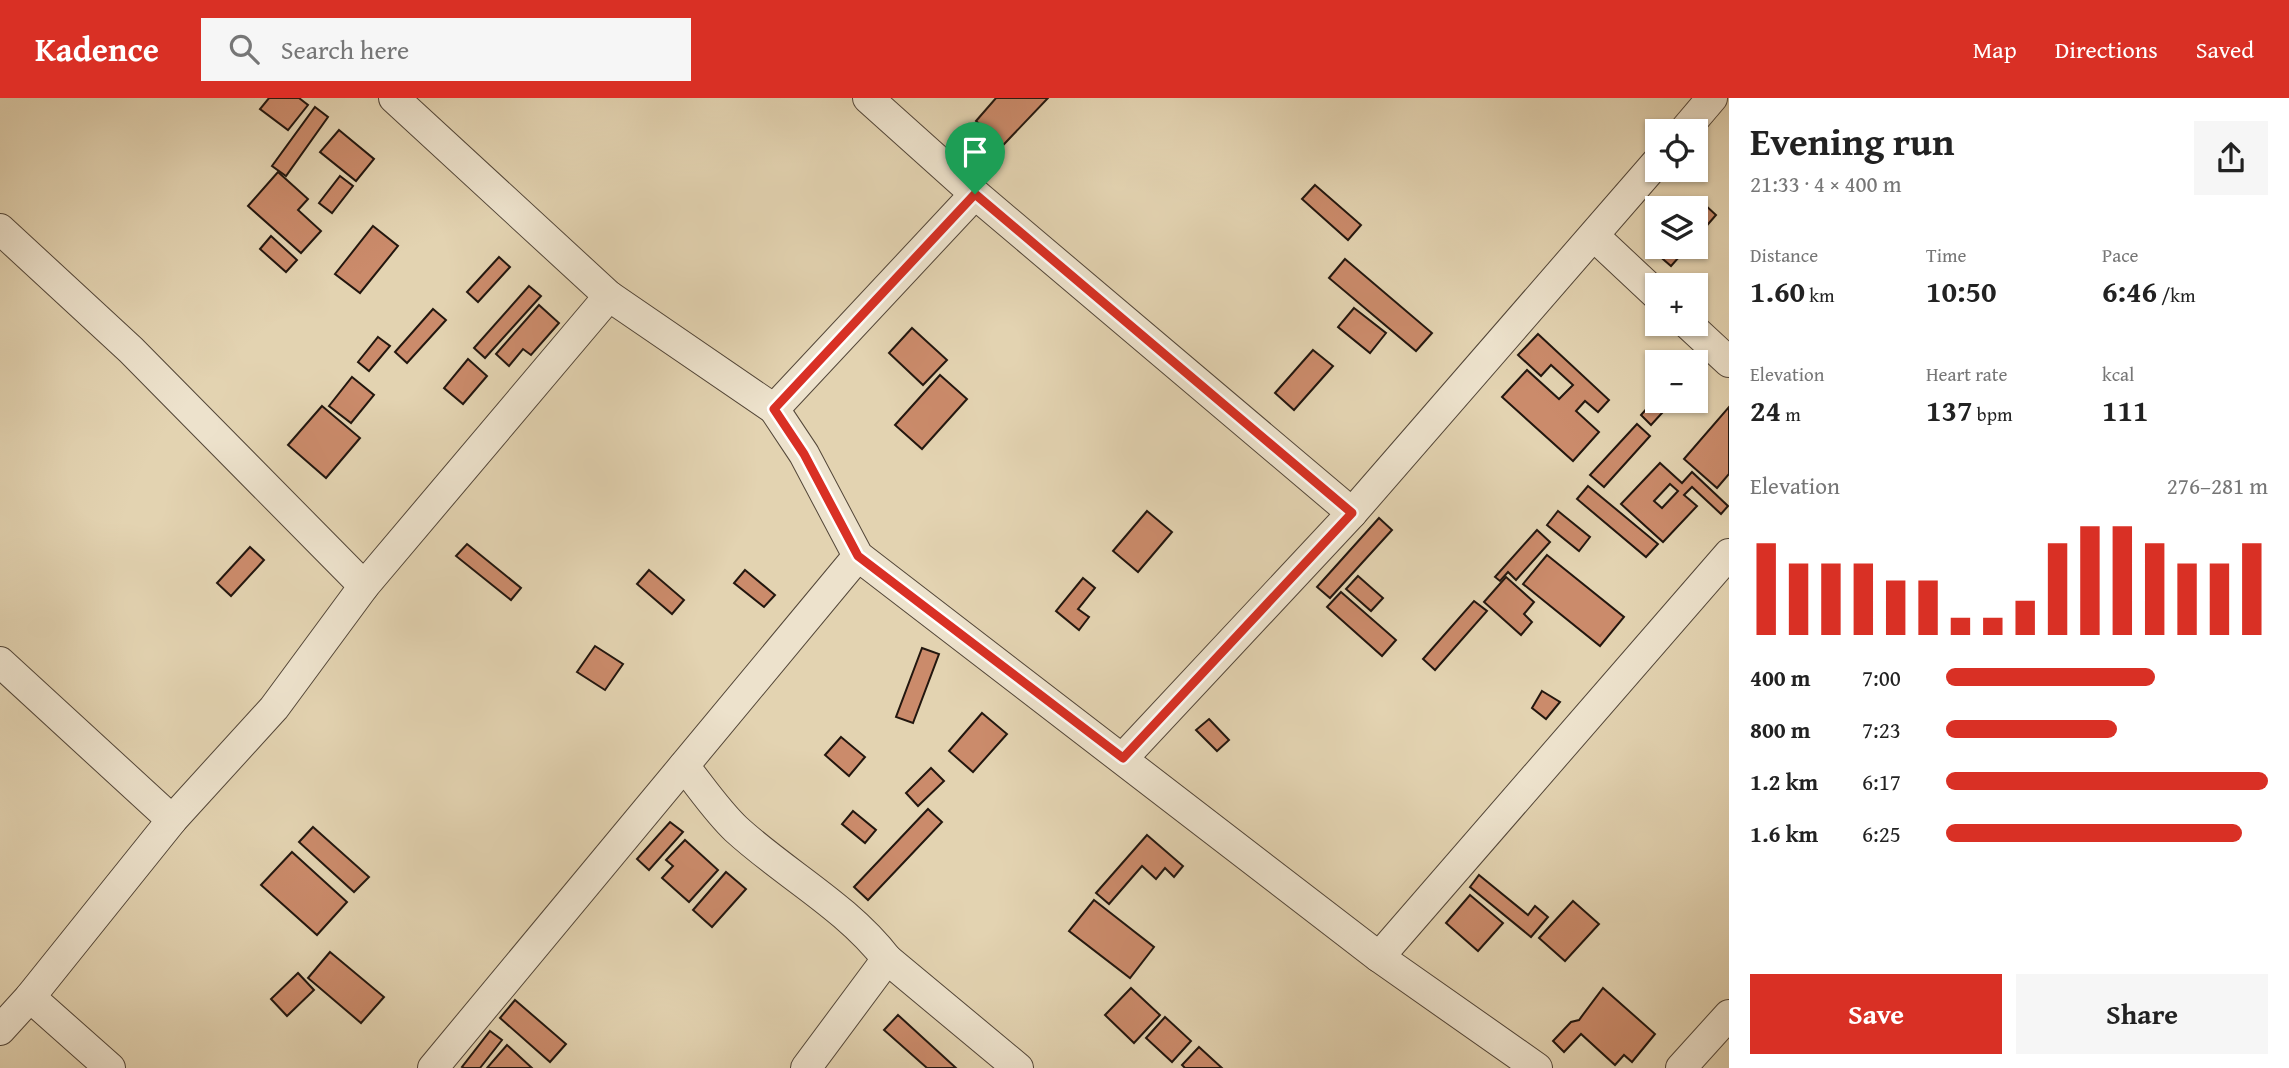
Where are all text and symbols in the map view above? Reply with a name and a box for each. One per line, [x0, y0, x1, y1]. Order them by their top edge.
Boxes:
search box [201, 18, 691, 81]
text: Kadence [35, 25, 159, 73]
icon: search [225, 30, 263, 68]
text: Search here [281, 30, 409, 69]
text: Map [1973, 32, 2017, 67]
text: Directions [2055, 32, 2158, 67]
text: Saved [2196, 32, 2254, 67]
text: Evening run [1750, 113, 1954, 169]
map controls [1645, 119, 1708, 413]
button: locate [1645, 119, 1708, 182]
button: share [2194, 121, 2268, 195]
pin [945, 122, 1005, 194]
icon: arrive [956, 133, 994, 171]
text: 21:33 · 4 × 400 m [1750, 167, 1902, 200]
button: layers [1645, 196, 1708, 259]
text: Distance [1750, 241, 1818, 269]
text: Time [1926, 241, 1966, 269]
text: Pace [2102, 241, 2139, 269]
text: 1.60 [1750, 269, 1805, 313]
text: 10:50 [1926, 269, 1997, 313]
text: 6:46 [2102, 269, 2157, 313]
button: + [1645, 273, 1708, 336]
text: km [1805, 281, 1834, 309]
text: /km [2157, 281, 2195, 309]
button: − [1645, 350, 1708, 413]
text: Elevation [1750, 360, 1824, 388]
text: Heart rate [1926, 360, 2007, 388]
text: kcal [2102, 360, 2134, 388]
text: 24 [1750, 388, 1781, 432]
text: 137 [1926, 388, 1973, 432]
text: 111 [2102, 388, 2149, 432]
text: m [1781, 400, 1801, 428]
text: bpm [1973, 400, 2012, 428]
text: Elevation [1750, 469, 1840, 502]
text: 276–281 m [2167, 469, 2268, 502]
text: 400 m [1750, 661, 1811, 694]
text: 7:00 [1862, 661, 1901, 694]
text: 800 m [1750, 713, 1811, 746]
text: 7:23 [1862, 713, 1901, 746]
text: 1.2 km [1750, 765, 1818, 798]
text: 6:17 [1862, 765, 1901, 798]
text: 1.6 km [1750, 817, 1818, 850]
text: 6:25 [1862, 817, 1901, 850]
button: Save [1750, 974, 2002, 1054]
button: Share [2016, 974, 2268, 1054]

